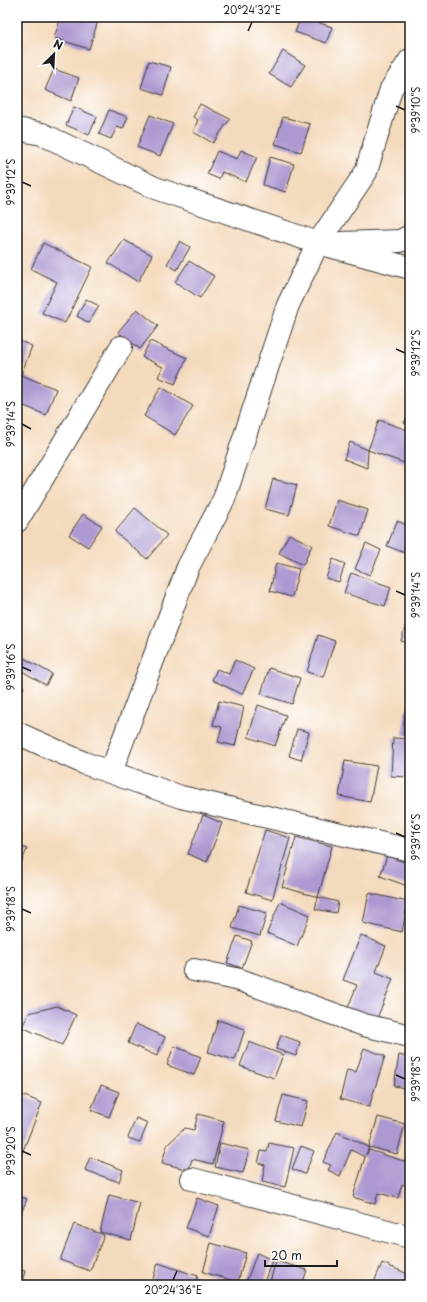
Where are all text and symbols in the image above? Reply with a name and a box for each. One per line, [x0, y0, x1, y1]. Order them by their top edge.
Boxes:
text: 20°24'32"E [223, 2, 281, 17]
north arrow [34, 34, 74, 74]
text: N [51, 35, 66, 54]
text: 9°39'10"S [408, 86, 423, 134]
text: 9°39'12"S [3, 159, 18, 205]
text: 9°39'12"S [408, 330, 423, 376]
text: 9°39'14"S [3, 401, 18, 447]
text: 9°39'14"S [408, 572, 423, 618]
text: 9°39'16"S [3, 644, 18, 690]
text: 9°39'16"S [408, 814, 423, 860]
text: 9°39'18"S [3, 886, 18, 932]
text: 9°39'18"S [408, 1056, 423, 1102]
text: 9°39'20"S [3, 1126, 18, 1176]
scale bar [265, 1242, 337, 1268]
text: 20 m [271, 1246, 302, 1264]
text: 20°24'36"E [144, 1282, 202, 1297]

